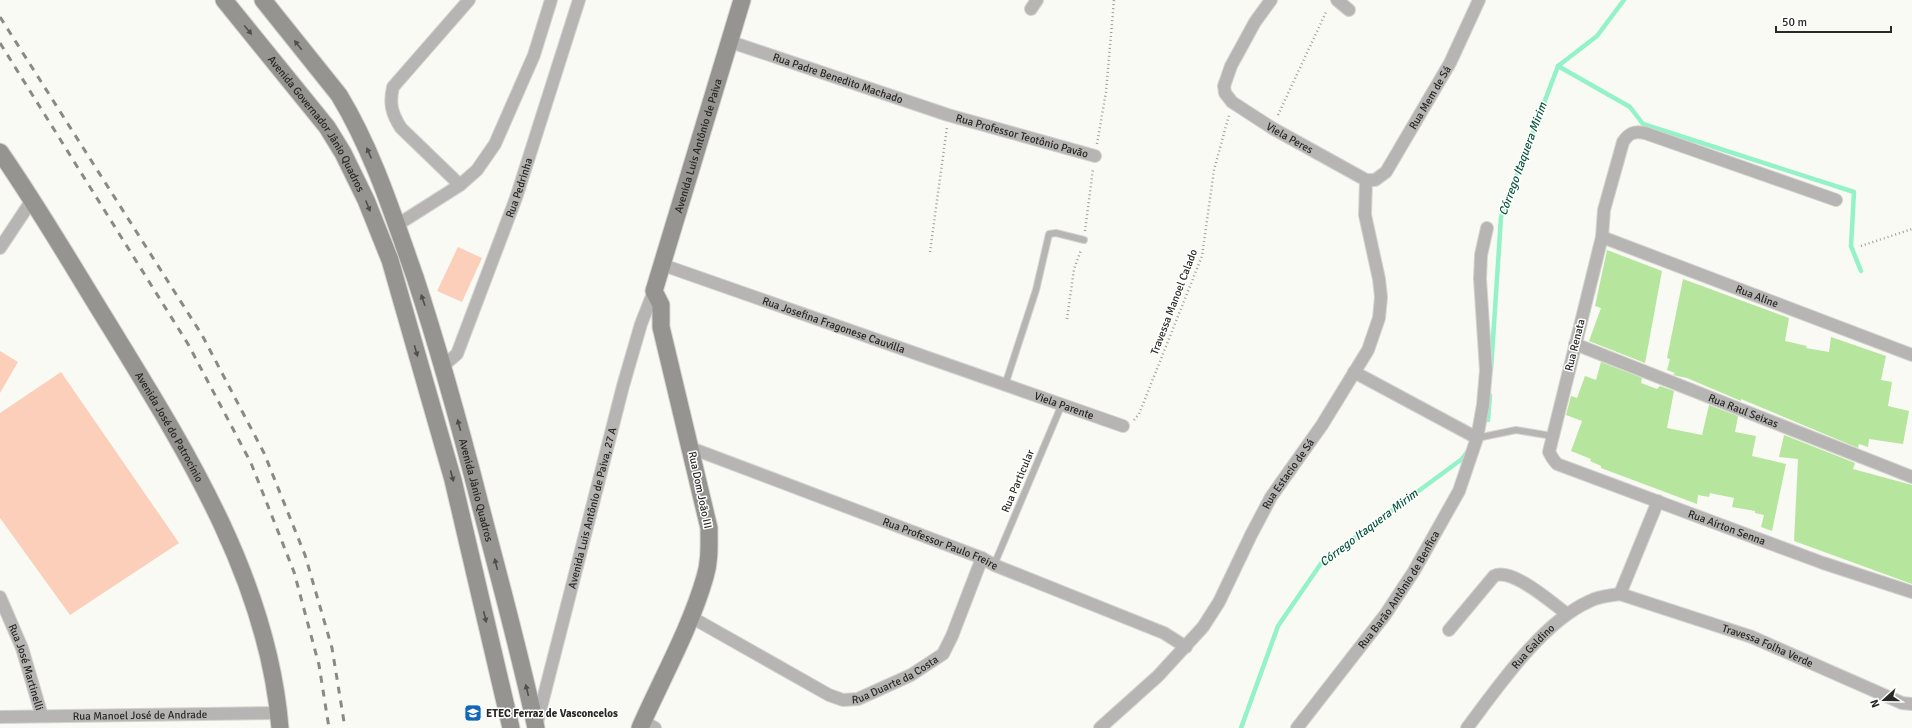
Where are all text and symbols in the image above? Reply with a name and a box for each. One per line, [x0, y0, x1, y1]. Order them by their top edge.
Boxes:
scale bar [1776, 8, 1891, 34]
text: 50 m [1782, 15, 1807, 30]
one-way arrow [244, 25, 253, 35]
one-way arrow [294, 39, 303, 50]
street label: Rua Padre Benedito Machado [771, 50, 905, 106]
street label: Avenida Governador Jânio Quadros [265, 53, 368, 194]
street label: Rua Mem de Sá [1406, 63, 1454, 132]
street label: Avenida Luis Antônio de Paiva [671, 77, 724, 214]
water label: Córrego Itaquera Mirim [1496, 100, 1551, 218]
street label: Rua Professor Teotônio Pavão [954, 111, 1090, 160]
street label: Viela Peres [1264, 120, 1316, 156]
one-way arrow [366, 147, 372, 158]
street label: Rua Pedrinha [503, 156, 535, 219]
one-way arrow [366, 200, 372, 212]
street label: Travessa Manoel Calado [1148, 247, 1200, 357]
street label: Rua Aline [1734, 282, 1780, 310]
one-way arrow [419, 294, 425, 306]
street label: Rua Josefina Fragonese Cauvilla [761, 294, 907, 356]
street label: Rua Renata [1562, 317, 1588, 372]
one-way arrow [414, 345, 420, 358]
street label: Avenida José do Patrocínio [133, 369, 206, 484]
street label: Viela Parente [1033, 389, 1096, 422]
street label: Rua Raul Seixas [1706, 391, 1780, 430]
one-way arrow [456, 418, 462, 430]
street label: Avenida Luis Antônio de Paiva, 27 A [565, 426, 619, 590]
street label: Rua Estacio de Sá [1259, 436, 1317, 511]
street label: Avenida Jânio Quadros [457, 437, 496, 543]
street label: Rua Particular [999, 448, 1037, 514]
street label: Rua Dom João III [685, 450, 715, 530]
one-way arrow [449, 471, 455, 483]
water label: Córrego Itaquera Mirim [1317, 486, 1421, 570]
street label: Rua Aírton Senna [1686, 507, 1768, 548]
street label: Rua Professor Paulo Freire [881, 515, 1000, 572]
street label: Rua Barão Antônio de Benfica [1355, 528, 1442, 651]
one-way arrow [492, 558, 498, 570]
one-way arrow [483, 610, 489, 623]
street label: Rua Galdino [1509, 621, 1557, 671]
street label: Travessa Folha Verde [1720, 621, 1815, 670]
street label: Rua José Martinelli [6, 622, 46, 712]
street label: Rua Duarte da Costa [851, 652, 941, 706]
north arrow [1864, 680, 1904, 720]
one-way arrow [523, 684, 529, 696]
text: N [1868, 698, 1883, 709]
school or university icon: ETEC Ferraz de Vasconcelos [463, 703, 483, 723]
place label: ETEC Ferraz de Vasconcelos [486, 707, 618, 720]
street label: Rua Manoel José de Andrade [73, 708, 207, 722]

